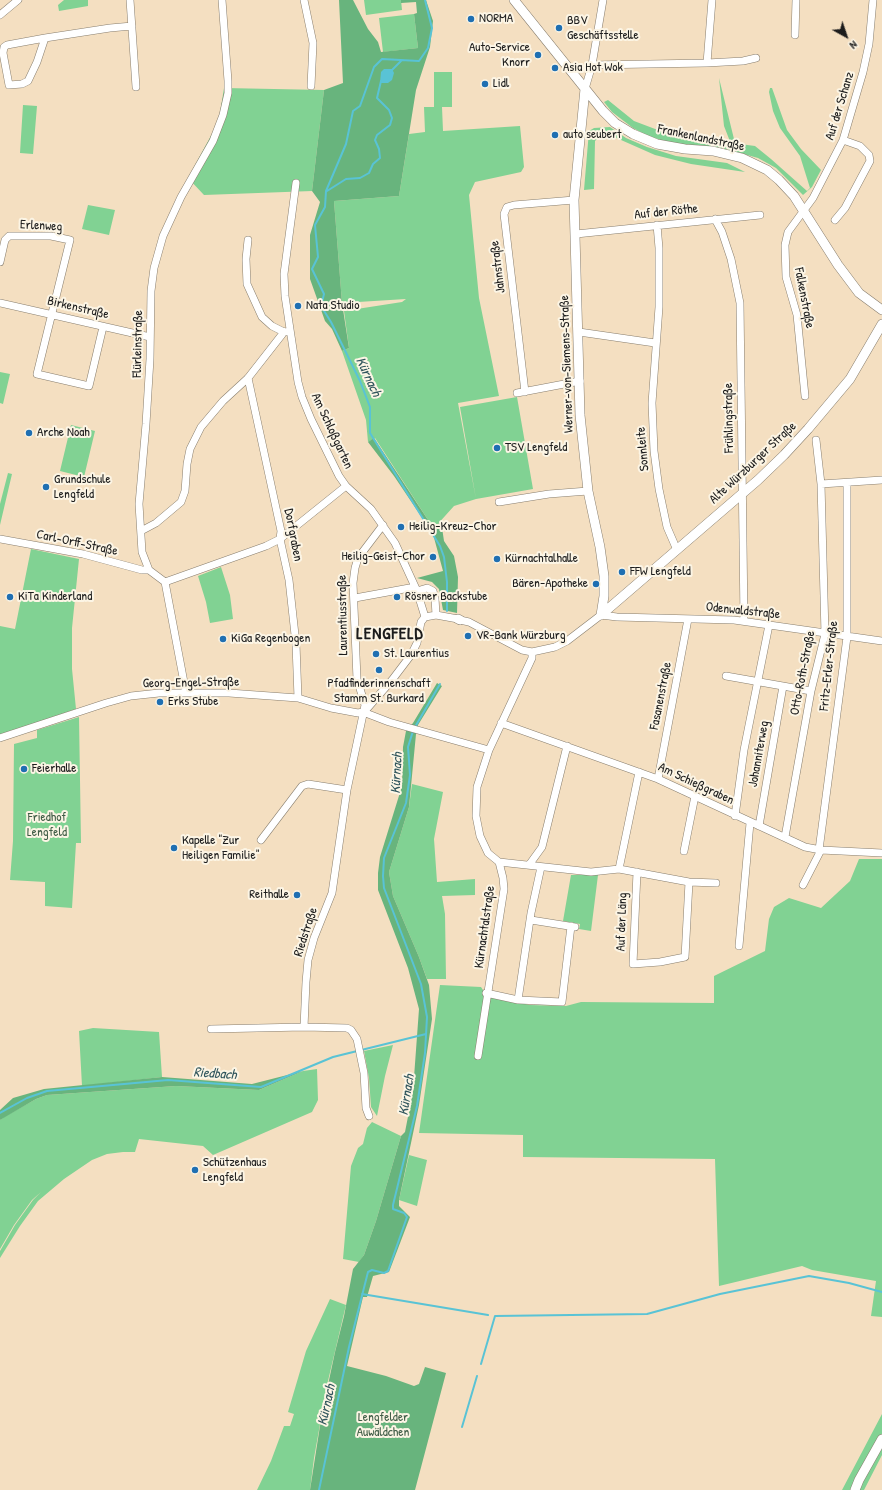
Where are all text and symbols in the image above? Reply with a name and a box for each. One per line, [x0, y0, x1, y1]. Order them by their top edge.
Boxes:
place label: NORMA [479, 11, 513, 27]
place label: BBV Geschäftsstelle [567, 13, 639, 44]
marker: NORMA [466, 14, 476, 24]
north arrow [826, 16, 866, 56]
marker: BBV Geschäftsstelle [554, 23, 564, 33]
text: N [847, 38, 860, 52]
place label: Auto-Service Knorr [469, 40, 530, 71]
marker: Auto-Service Knorr [533, 50, 543, 60]
place label: Asia Hot Wok [563, 60, 623, 76]
marker: Asia Hot Wok [550, 63, 560, 73]
street label: Auf der Schanz [822, 70, 858, 142]
place label: Lidl [493, 76, 509, 92]
marker: Lidl [480, 79, 490, 89]
street label: Frankenlandstraße [656, 121, 746, 155]
place label: auto seubert [563, 127, 621, 143]
marker: auto seubert [550, 130, 560, 140]
street label: Auf der Röthe [634, 201, 698, 223]
street label: Erlenweg [20, 217, 62, 235]
street label: Jahnstraße [487, 240, 509, 294]
street label: Falkenstraße [790, 266, 818, 330]
street label: Birkenstraße [46, 293, 110, 323]
street label: Werner-von-Siemens-Straße [557, 295, 577, 433]
place label: Nata Studio [306, 298, 359, 314]
marker: Nata Studio [293, 301, 303, 311]
street label: Flürleinstraße [130, 310, 146, 378]
water label: Kürnach [352, 355, 384, 399]
street label: Frühlingstraße [721, 383, 737, 453]
street label: Am Schloßgarten [308, 391, 356, 471]
street label: Alte Würzburger Straße [706, 419, 800, 507]
place label: Arche Noah [37, 425, 90, 441]
street label: Sonnleite [633, 426, 653, 472]
marker: Arche Noah [24, 428, 34, 438]
place label: TSV Lengfeld [505, 440, 567, 456]
marker: TSV Lengfeld [492, 443, 502, 453]
place label: Grundschule Lengfeld [54, 472, 111, 503]
marker: Grundschule Lengfeld [41, 482, 51, 492]
street label: Dorfgraben [280, 507, 306, 563]
place label: Heilig-Kreuz-Chor [409, 519, 496, 535]
marker: Heilig-Kreuz-Chor [396, 522, 406, 532]
street label: Carl-Orff-Straße [35, 527, 119, 559]
place label: Heilig-Geist-Chor [342, 549, 425, 565]
place label: Kürnachtalhalle [505, 551, 578, 567]
marker: Heilig-Geist-Chor [428, 552, 438, 562]
marker: Kürnachtalhalle [492, 554, 502, 564]
place label: FFW Lengfeld [630, 564, 691, 580]
marker: FFW Lengfeld [617, 567, 627, 577]
street label: Laurentiusstraße [334, 575, 352, 655]
place label: Bären-Apotheke [512, 576, 588, 592]
marker: Bären-Apotheke [591, 579, 601, 589]
place label: KiTa Kinderland [18, 589, 92, 605]
place label: Rösner Backstube [405, 589, 488, 605]
marker: KiTa Kinderland [5, 592, 15, 602]
marker: Rösner Backstube [392, 592, 402, 602]
street label: Odenwaldstraße [705, 599, 781, 623]
street label: Fritz-Erler-Straße [817, 620, 841, 712]
district label: LENGFELD [356, 624, 424, 644]
place label: VR-Bank Würzburg [476, 628, 566, 644]
street label: Otto-Roth-Straße [787, 630, 819, 716]
place label: KiGa Regenbogen [231, 631, 310, 647]
marker: VR-Bank Würzburg [463, 631, 473, 641]
marker: KiGa Regenbogen [218, 634, 228, 644]
place label: St. Laurentius [384, 646, 449, 662]
marker: St. Laurentius [371, 649, 381, 659]
street label: Fasanenstraße [647, 661, 675, 731]
marker: Pfadfinderinnenschaft Stamm St. Burkard [374, 665, 384, 675]
street label: Georg-Engel-Straße [143, 674, 239, 692]
place label: Pfadfinderinnenschaft Stamm St. Burkard [328, 676, 430, 707]
place label: Erks Stube [168, 694, 218, 710]
marker: Erks Stube [155, 697, 165, 707]
street label: Johanniterweg [746, 720, 772, 788]
water label: Kürnach [388, 752, 406, 794]
street label: Am Schießgraben [656, 760, 736, 808]
place label: Feierhalle [32, 761, 76, 777]
marker: Feierhalle [19, 764, 29, 774]
park label: Friedhof Lengfeld [27, 810, 67, 841]
place label: Kapelle "Zur Heiligen Familie" [182, 833, 260, 864]
marker: Kapelle "Zur Heiligen Familie" [169, 843, 179, 853]
street label: Kürnachtalstraße [471, 885, 499, 969]
place label: Reithalle [249, 887, 289, 903]
marker: Reithalle [292, 890, 302, 900]
street label: Auf der Läng [613, 892, 631, 952]
street label: Riedstraße [291, 905, 321, 959]
water label: Riedbach [193, 1064, 237, 1084]
water label: Kürnach [395, 1073, 419, 1117]
place label: Schützenhaus Lengfeld [203, 1155, 267, 1186]
marker: Schützenhaus Lengfeld [190, 1165, 200, 1175]
water label: Kürnach [314, 1383, 340, 1427]
park label: Lengfelder Auwäldchen [357, 1410, 409, 1441]

